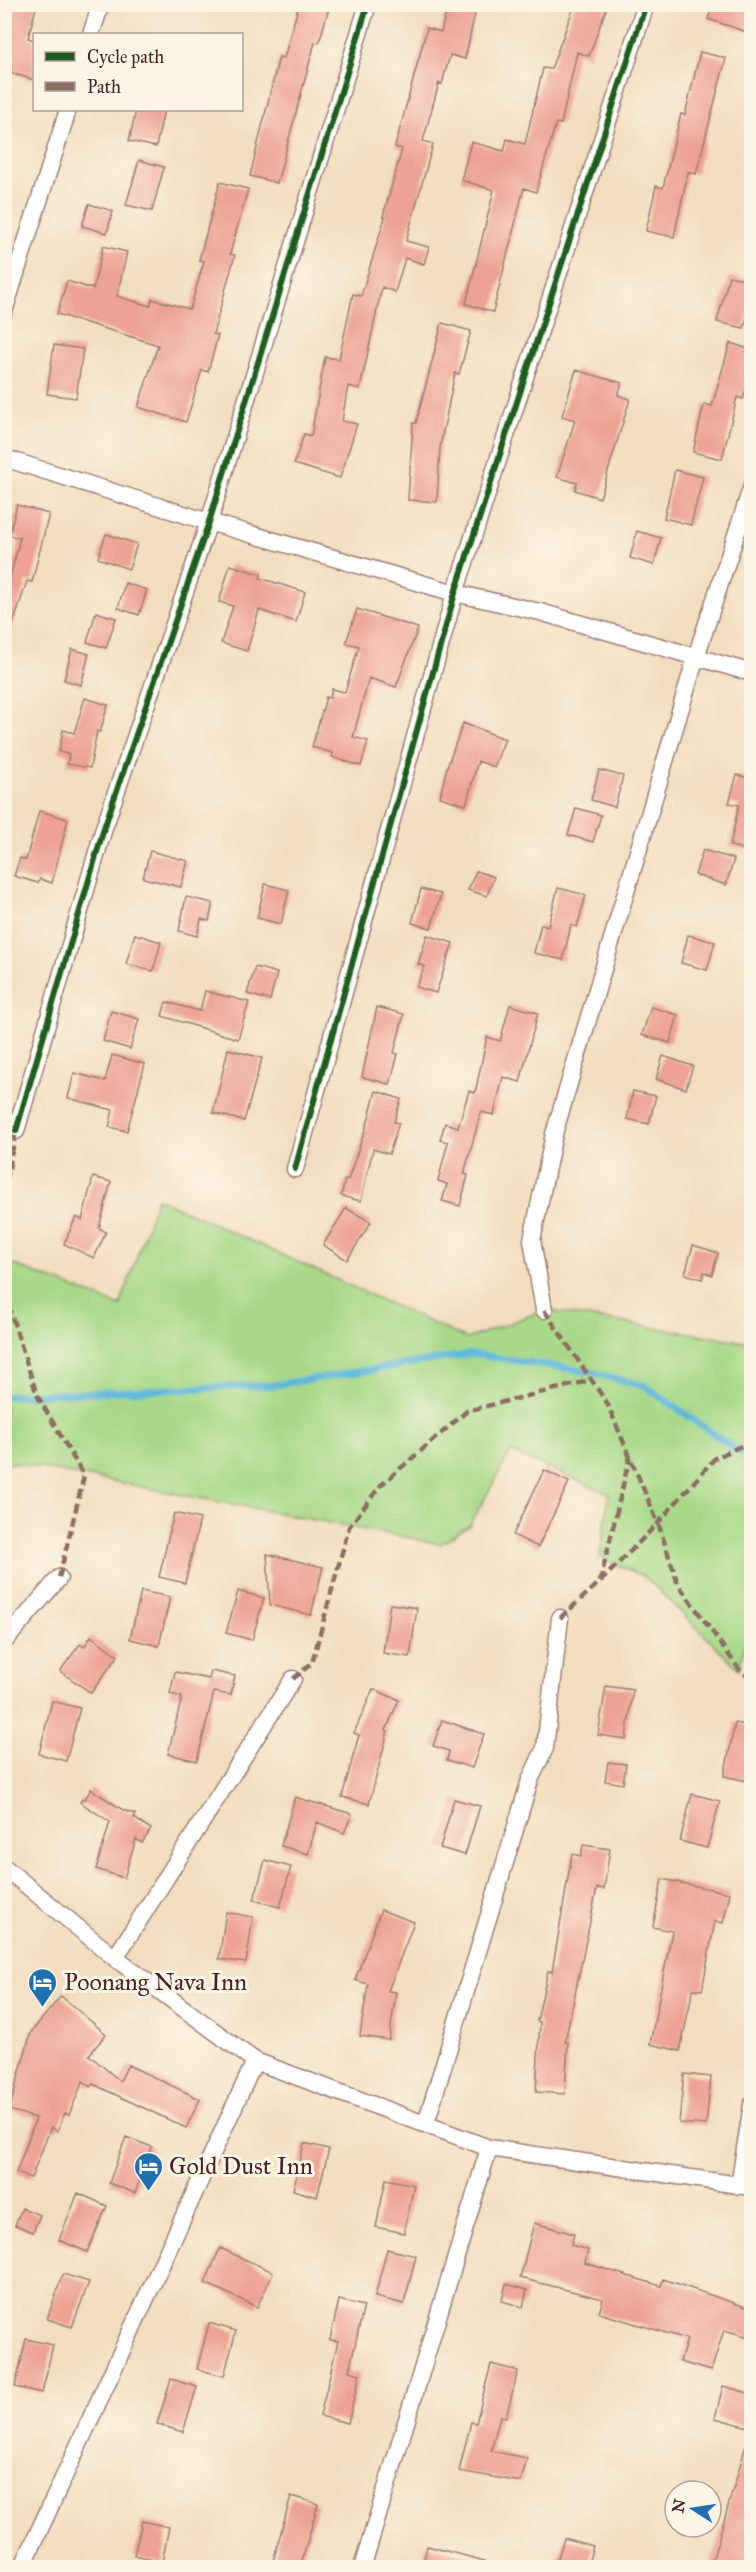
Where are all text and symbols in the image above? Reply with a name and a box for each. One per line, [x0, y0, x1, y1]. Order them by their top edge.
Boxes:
legend [33, 33, 243, 111]
text: Cycle path [87, 46, 164, 68]
text: Path [87, 76, 121, 98]
hotel icon: Poonang Nava Inn [27, 1966, 59, 2008]
place label: Poonang Nava Inn [64, 1967, 247, 1997]
hotel icon: Gold Dust Inn [132, 2150, 164, 2192]
place label: Gold Dust Inn [169, 2151, 313, 2181]
north arrow [663, 2479, 723, 2539]
text: N [668, 2497, 690, 2515]

